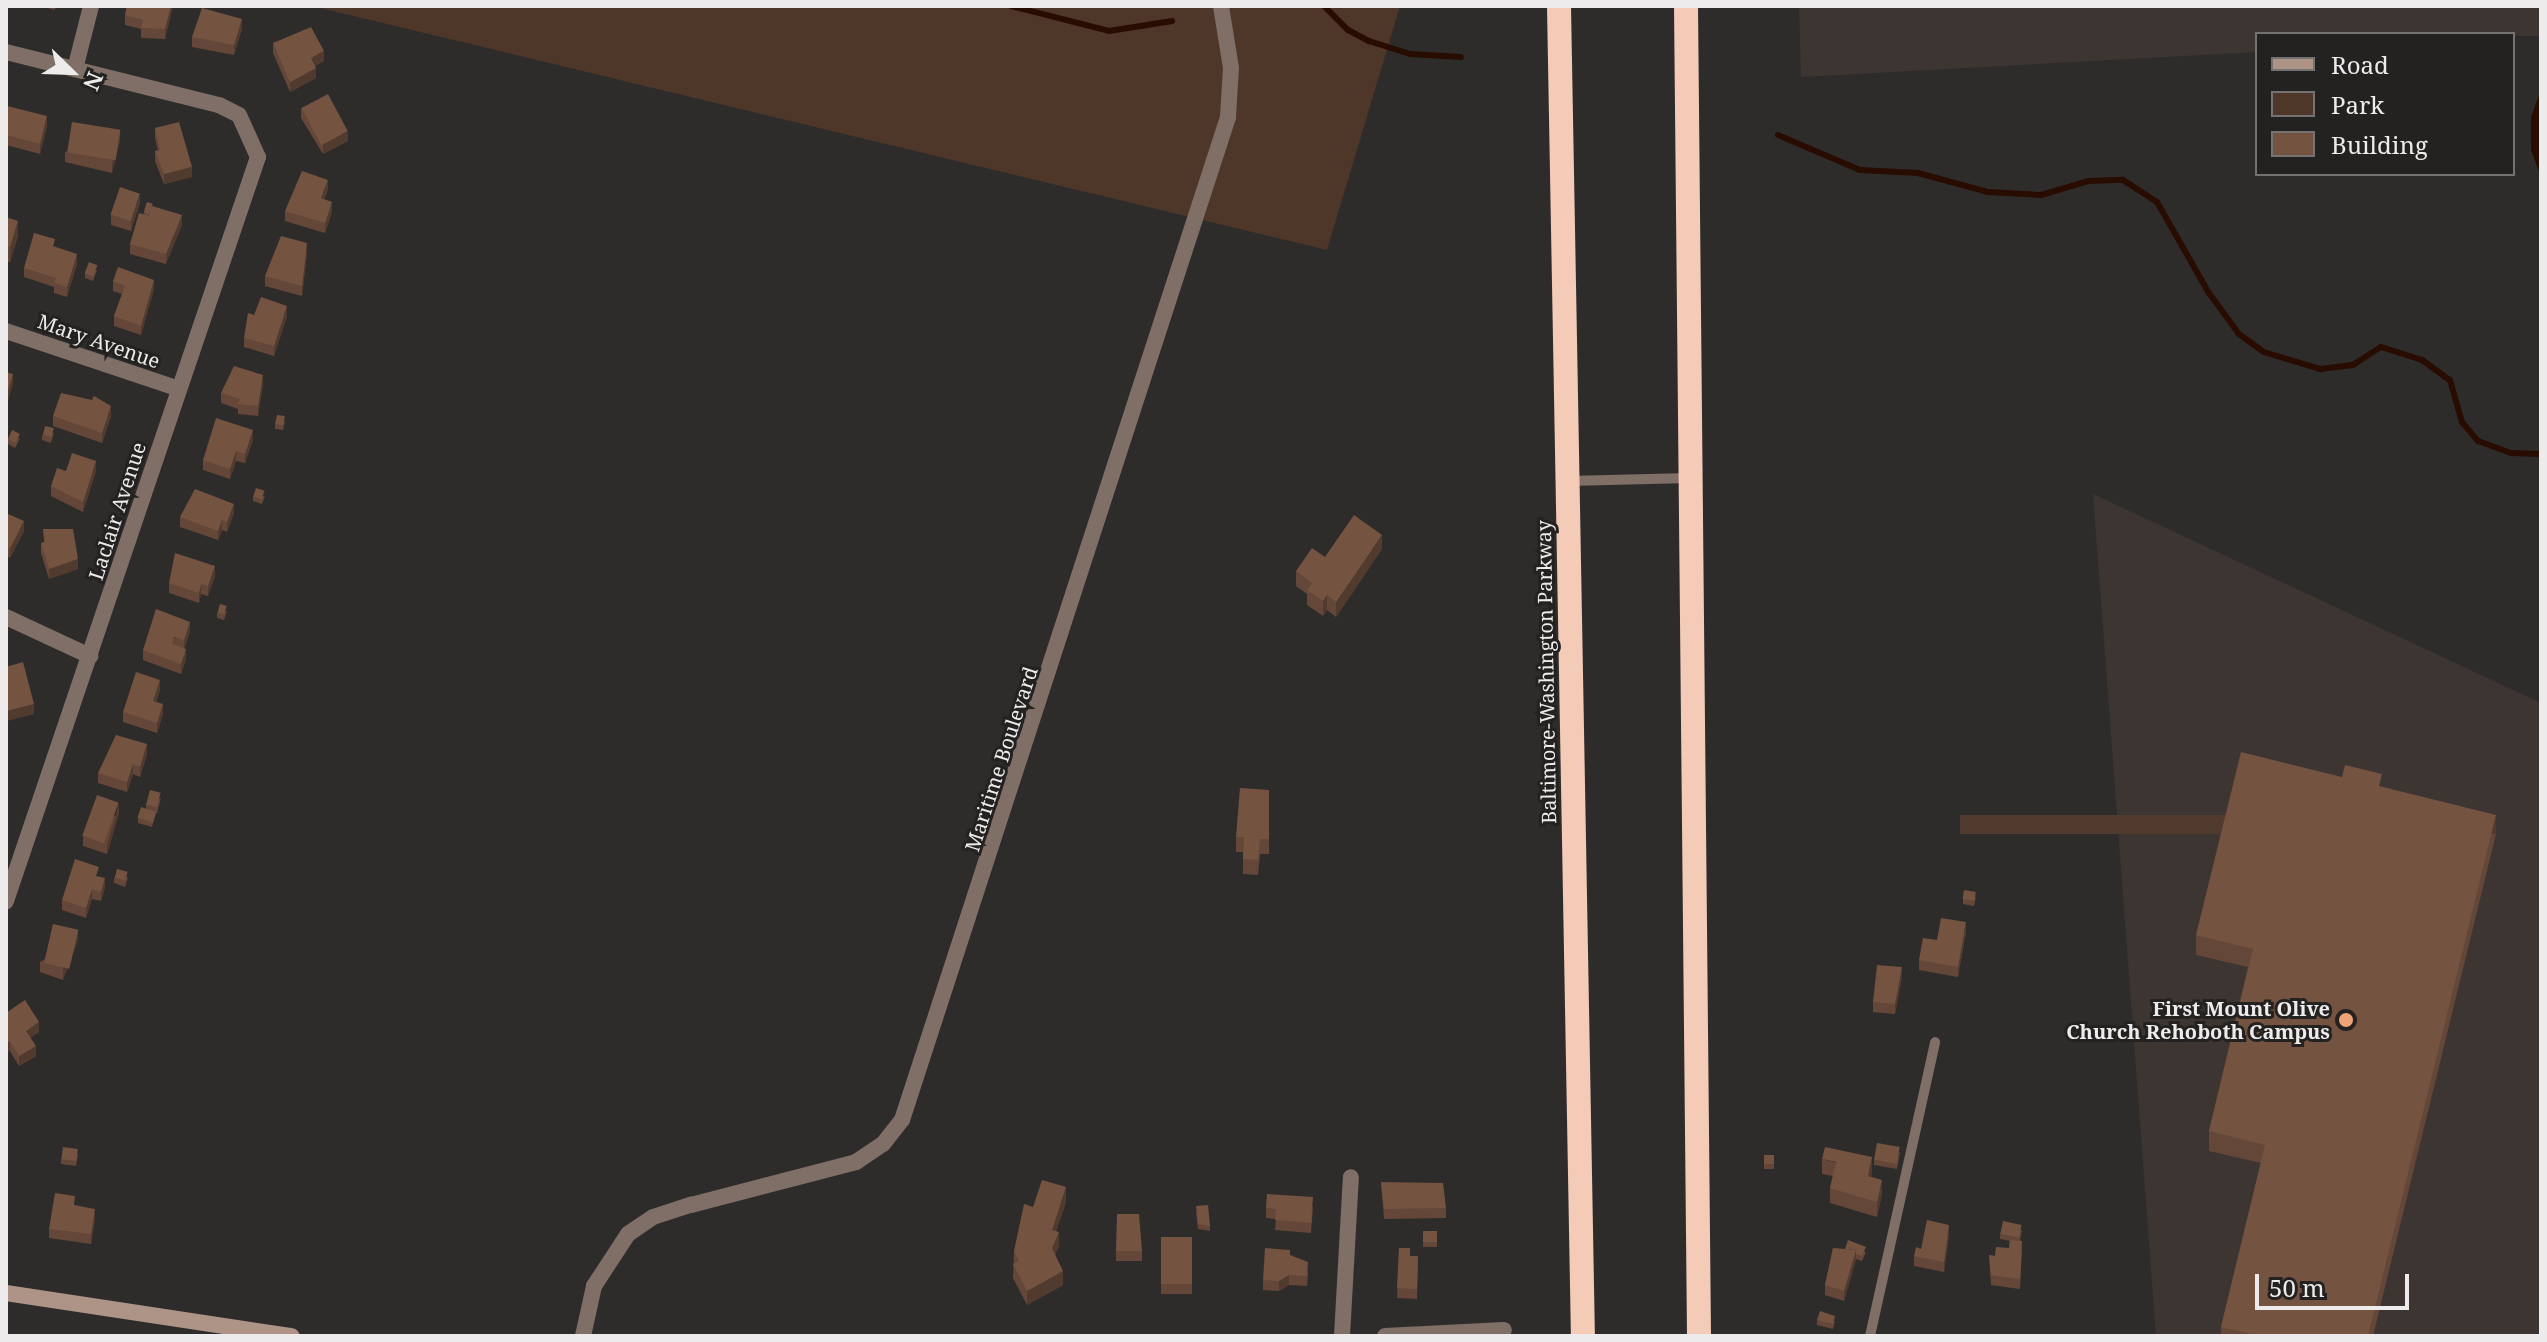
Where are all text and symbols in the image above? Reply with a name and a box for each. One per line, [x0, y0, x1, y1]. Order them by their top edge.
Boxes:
north arrow [32, 32, 112, 112]
legend [2255, 32, 2515, 176]
text: Road [2331, 48, 2389, 81]
text: N [77, 68, 111, 95]
text: Park [2331, 88, 2384, 121]
text: Building [2331, 128, 2428, 161]
street label: Mary Avenue [35, 309, 163, 373]
street label: Laclair Avenue [83, 439, 151, 583]
street label: Baltimore-Washington Parkway [1531, 520, 1561, 824]
street label: Maritime Boulevard [960, 664, 1042, 854]
place label: First Mount Olive Church Rehoboth Campus [2066, 996, 2330, 1043]
marker: First Mount Olive Church Rehoboth Campus [2337, 1011, 2355, 1029]
scale bar [2259, 1258, 2413, 1308]
text: 50 m [2269, 1271, 2325, 1304]

